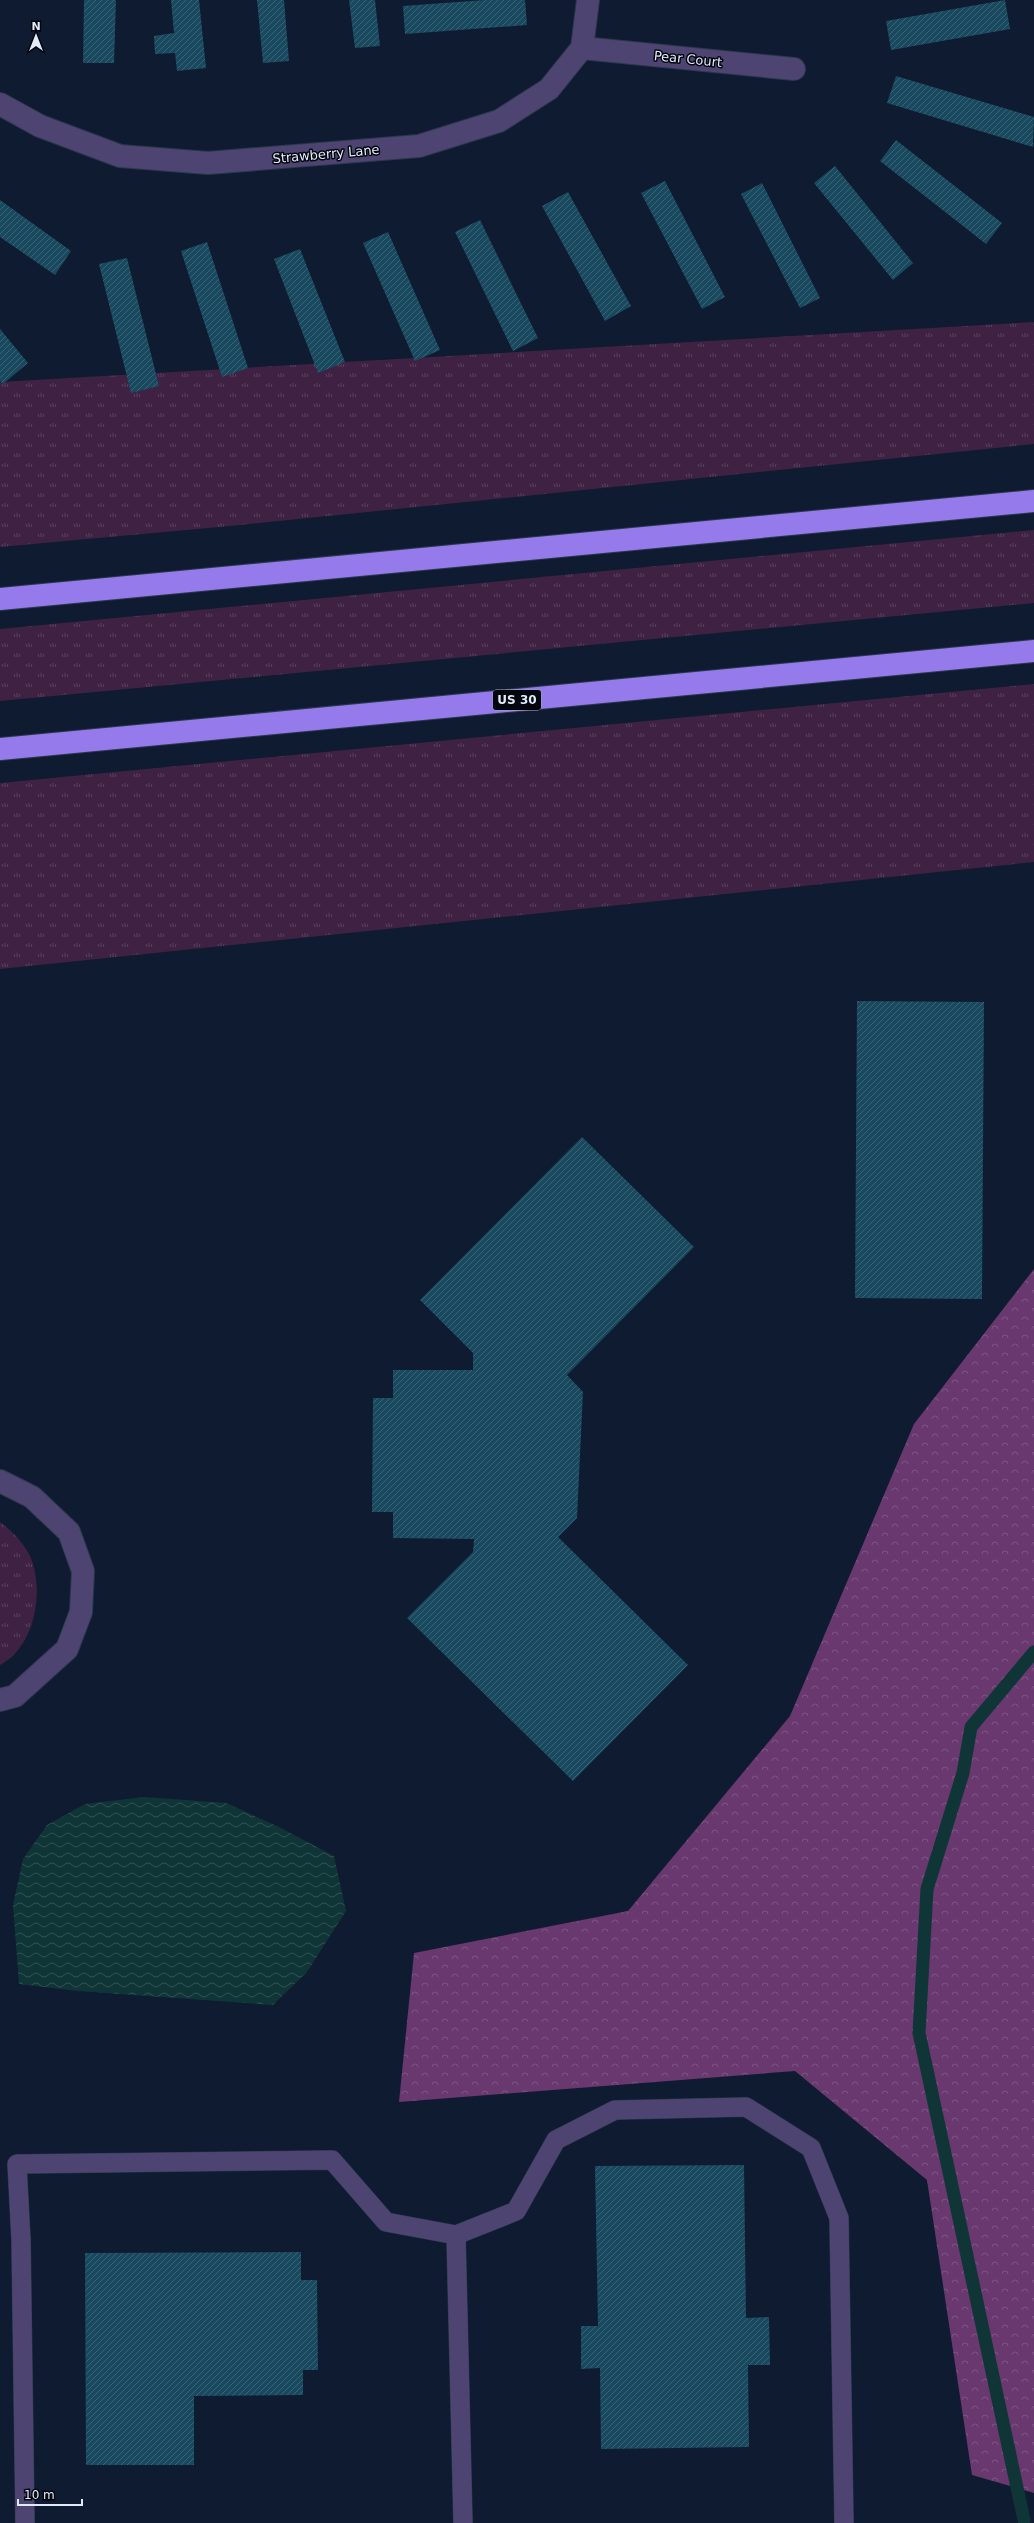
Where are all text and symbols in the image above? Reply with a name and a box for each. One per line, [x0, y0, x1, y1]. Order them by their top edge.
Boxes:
north arrow [16, 16, 56, 56]
text: N [31, 20, 41, 33]
street label: Pear Court [653, 48, 723, 70]
street label: Strawberry Lane [272, 142, 380, 166]
road number: US 30 [493, 690, 541, 710]
scale bar [18, 2481, 82, 2507]
text: 10 m [24, 2488, 55, 2502]

